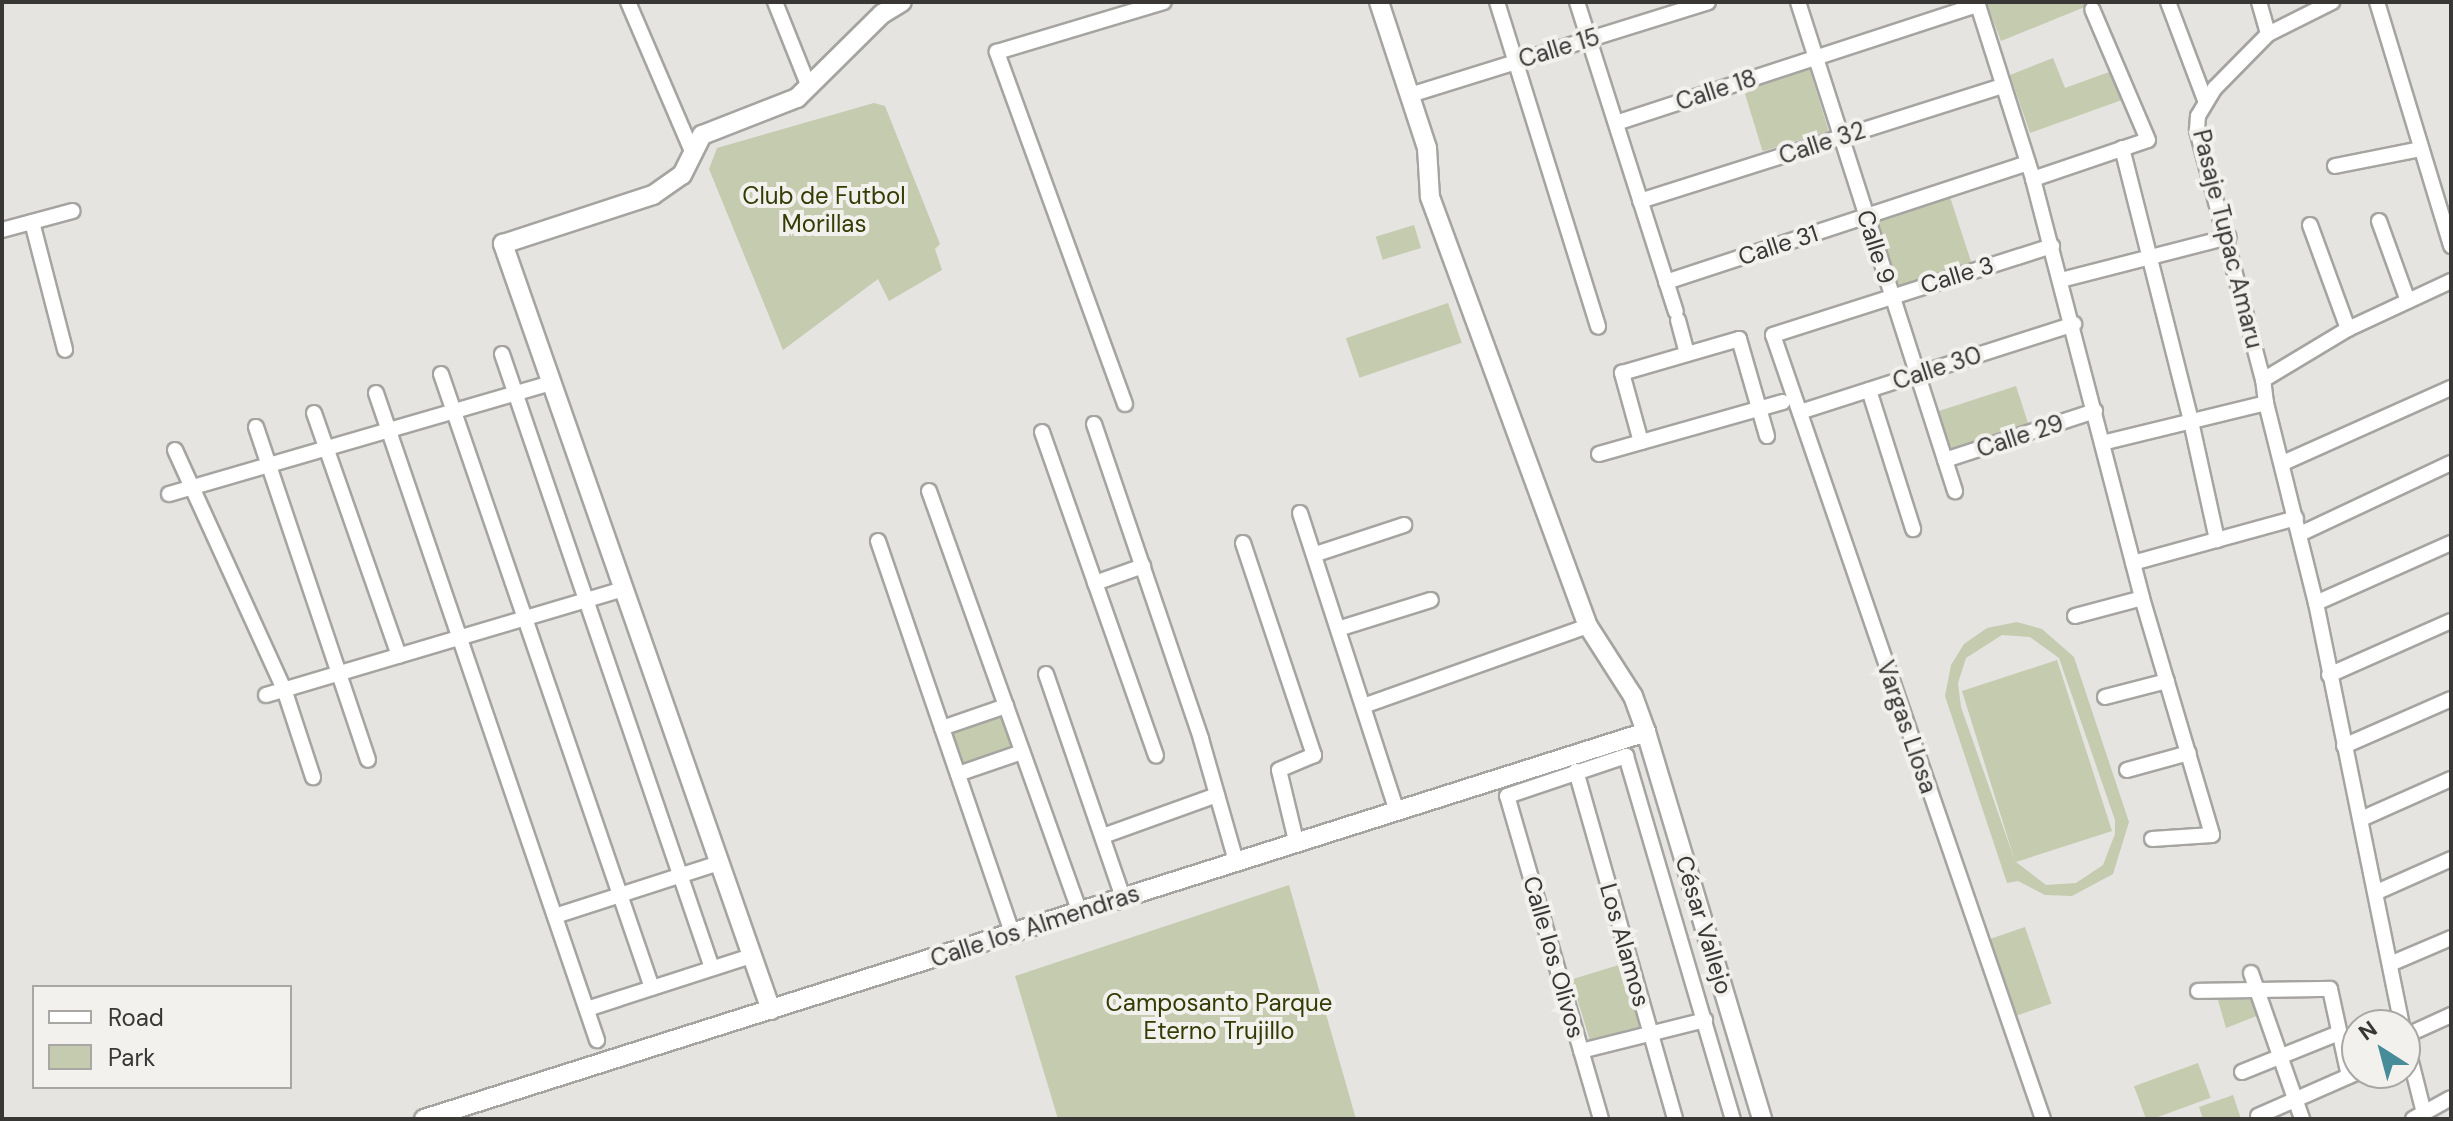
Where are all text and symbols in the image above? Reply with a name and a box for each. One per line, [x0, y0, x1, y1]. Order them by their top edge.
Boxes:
street label: Calle 15 [1515, 22, 1603, 74]
street label: Calle 18 [1672, 63, 1760, 117]
street label: Calle 32 [1775, 116, 1869, 170]
street label: Pasaje Tupac Amaru [2187, 127, 2269, 351]
park label: Club de Futbol Morillas [742, 182, 906, 238]
street label: Calle 9 [1851, 206, 1901, 288]
street label: Calle 31 [1734, 219, 1822, 271]
street label: Calle 3 [1917, 250, 1997, 300]
street label: Calle 30 [1889, 340, 1985, 396]
street label: Calle 29 [1973, 408, 2067, 464]
street label: Vargas Llosa [1871, 657, 1943, 797]
street label: César Vallejo [1669, 852, 1739, 998]
street label: Calle los Olivos [1517, 873, 1591, 1041]
street label: Calle los Almendras [927, 879, 1143, 973]
street label: Los Alamos [1594, 880, 1656, 1010]
legend [32, 985, 292, 1089]
park label: Camposanto Parque Eterno Trujillo [1106, 989, 1332, 1045]
text: Road [108, 1002, 164, 1033]
north arrow [2341, 1009, 2421, 1089]
text: N [2353, 1014, 2383, 1047]
text: Park [108, 1042, 155, 1073]

